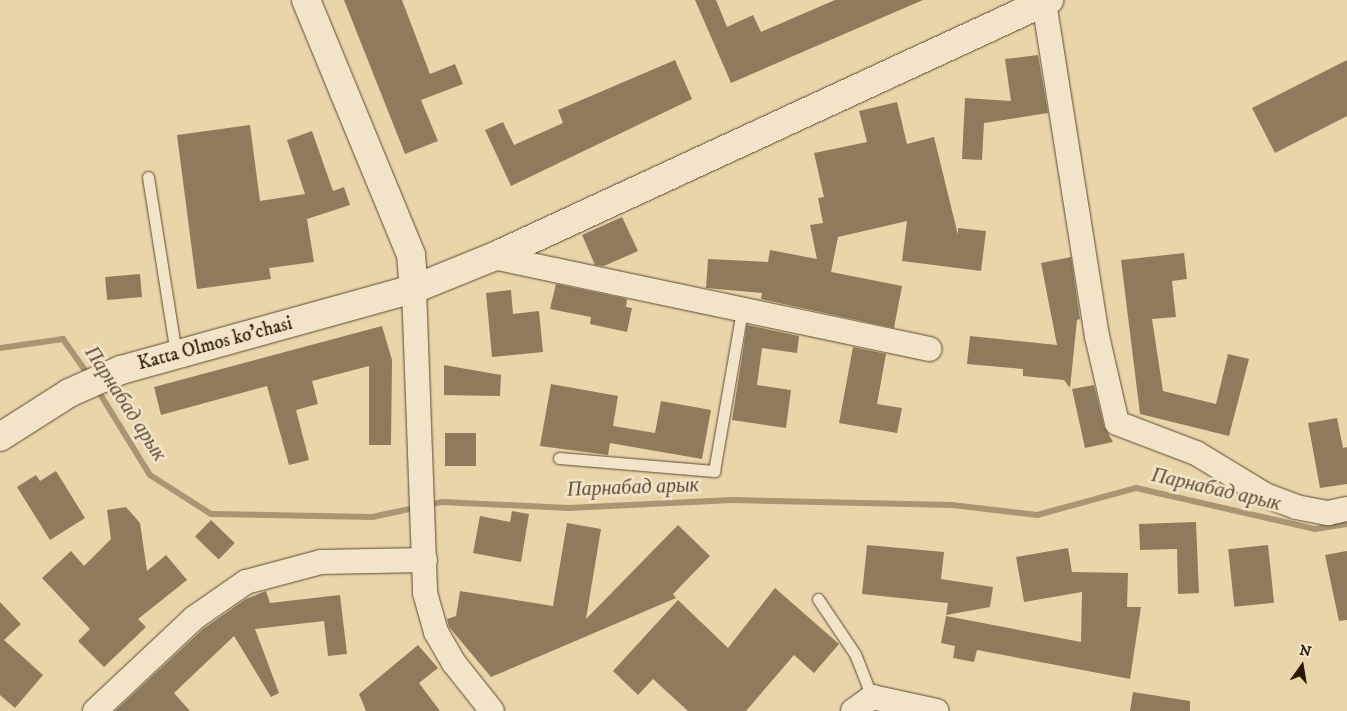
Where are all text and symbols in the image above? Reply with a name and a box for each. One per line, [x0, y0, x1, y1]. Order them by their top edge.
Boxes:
street label: Katta Olmos ko'chasi [135, 312, 295, 376]
water label: Парнабад арык [79, 342, 171, 466]
water label: Парнабад арык [1149, 463, 1283, 517]
water label: Парнабад арык [567, 474, 699, 502]
north arrow [1277, 641, 1327, 691]
text: N [1298, 641, 1313, 661]

